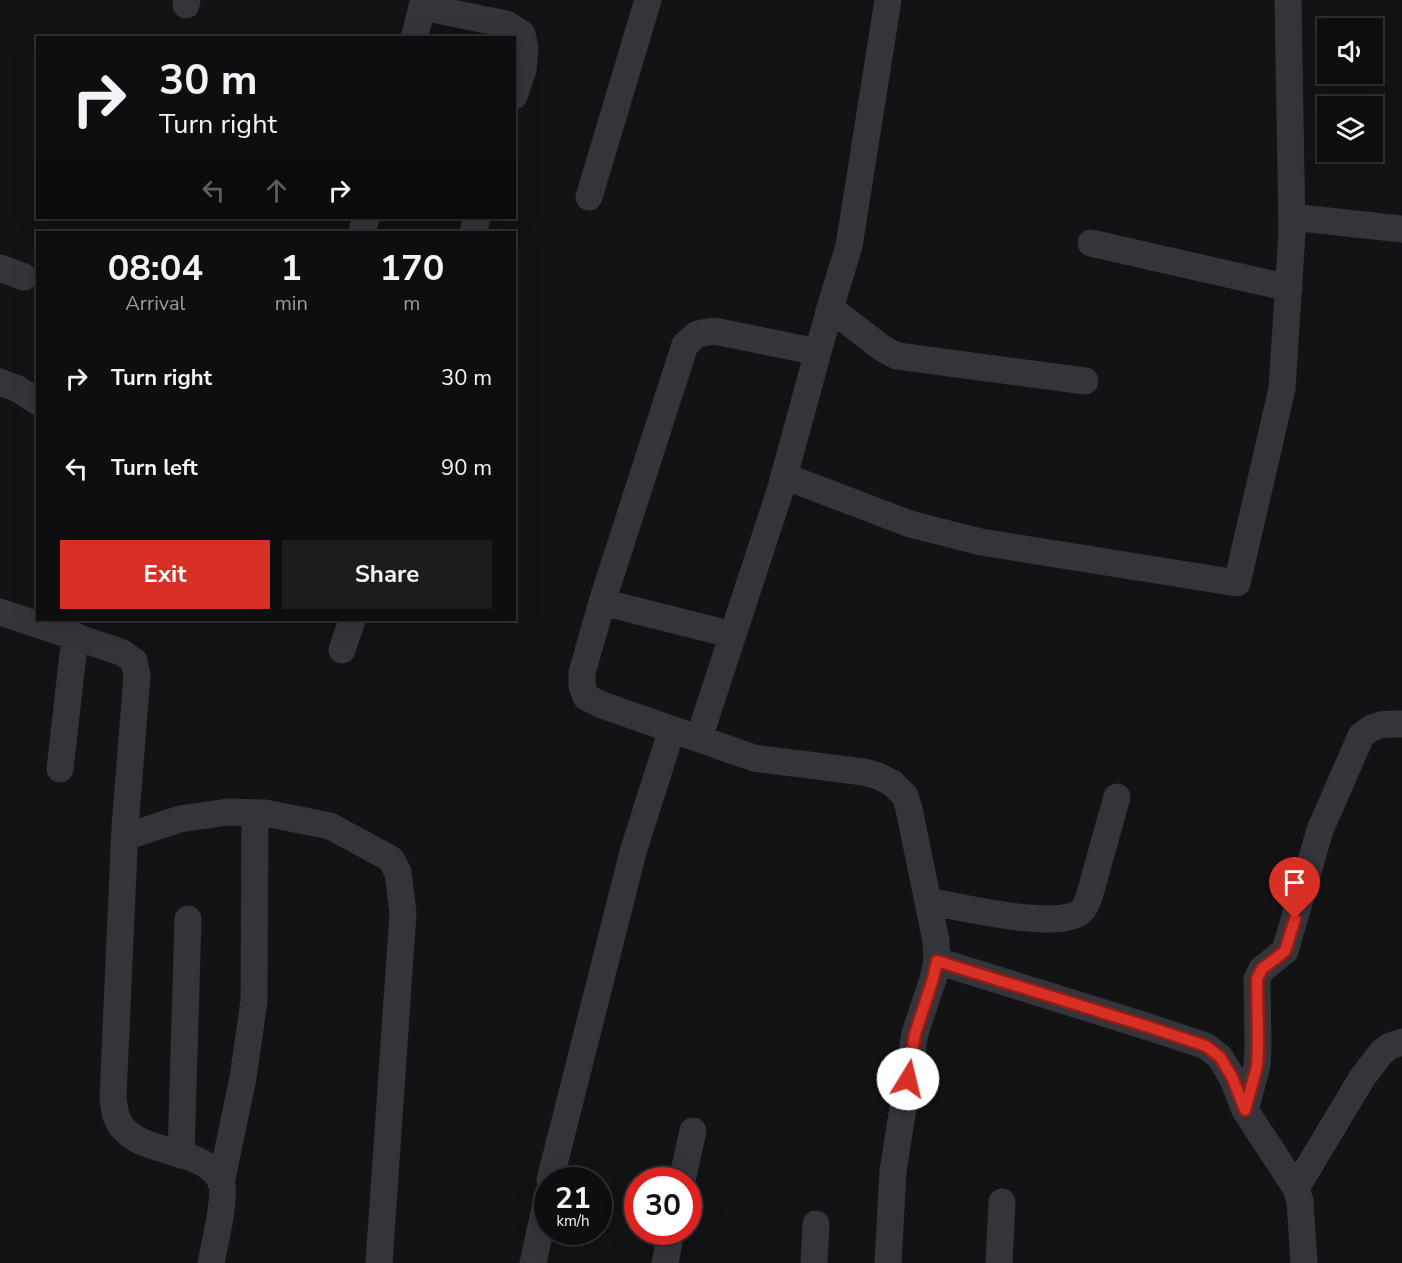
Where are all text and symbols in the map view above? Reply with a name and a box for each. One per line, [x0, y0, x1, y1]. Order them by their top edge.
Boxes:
map controls [1317, 18, 1383, 162]
button: sound [1317, 18, 1383, 84]
text: 30 m [159, 52, 258, 109]
icon: right [60, 60, 138, 138]
button: layers [1317, 96, 1383, 162]
text: Turn right [159, 106, 277, 143]
icon: left [197, 174, 230, 207]
icon: ahead [260, 174, 293, 207]
icon: right [323, 174, 356, 207]
text: 08:04 [108, 244, 203, 293]
text: 1 [280, 244, 302, 293]
text: 170 [379, 244, 444, 293]
text: Arrival [125, 290, 185, 317]
text: min [275, 290, 308, 317]
text: m [403, 290, 420, 317]
icon: right [60, 362, 93, 395]
text: Turn right [111, 363, 212, 393]
text: 30 m [441, 363, 492, 393]
icon: left [60, 452, 93, 485]
text: Turn left [111, 453, 198, 483]
text: 90 m [441, 453, 492, 483]
button: Exit [60, 540, 270, 609]
button: Share [282, 540, 492, 609]
pin [1269, 857, 1320, 919]
icon: arrive [1278, 866, 1311, 899]
position arrow [876, 1047, 940, 1111]
speed limit sign: 30 [624, 1167, 702, 1245]
text: 21 [555, 1178, 591, 1219]
text: km/h [556, 1211, 590, 1231]

